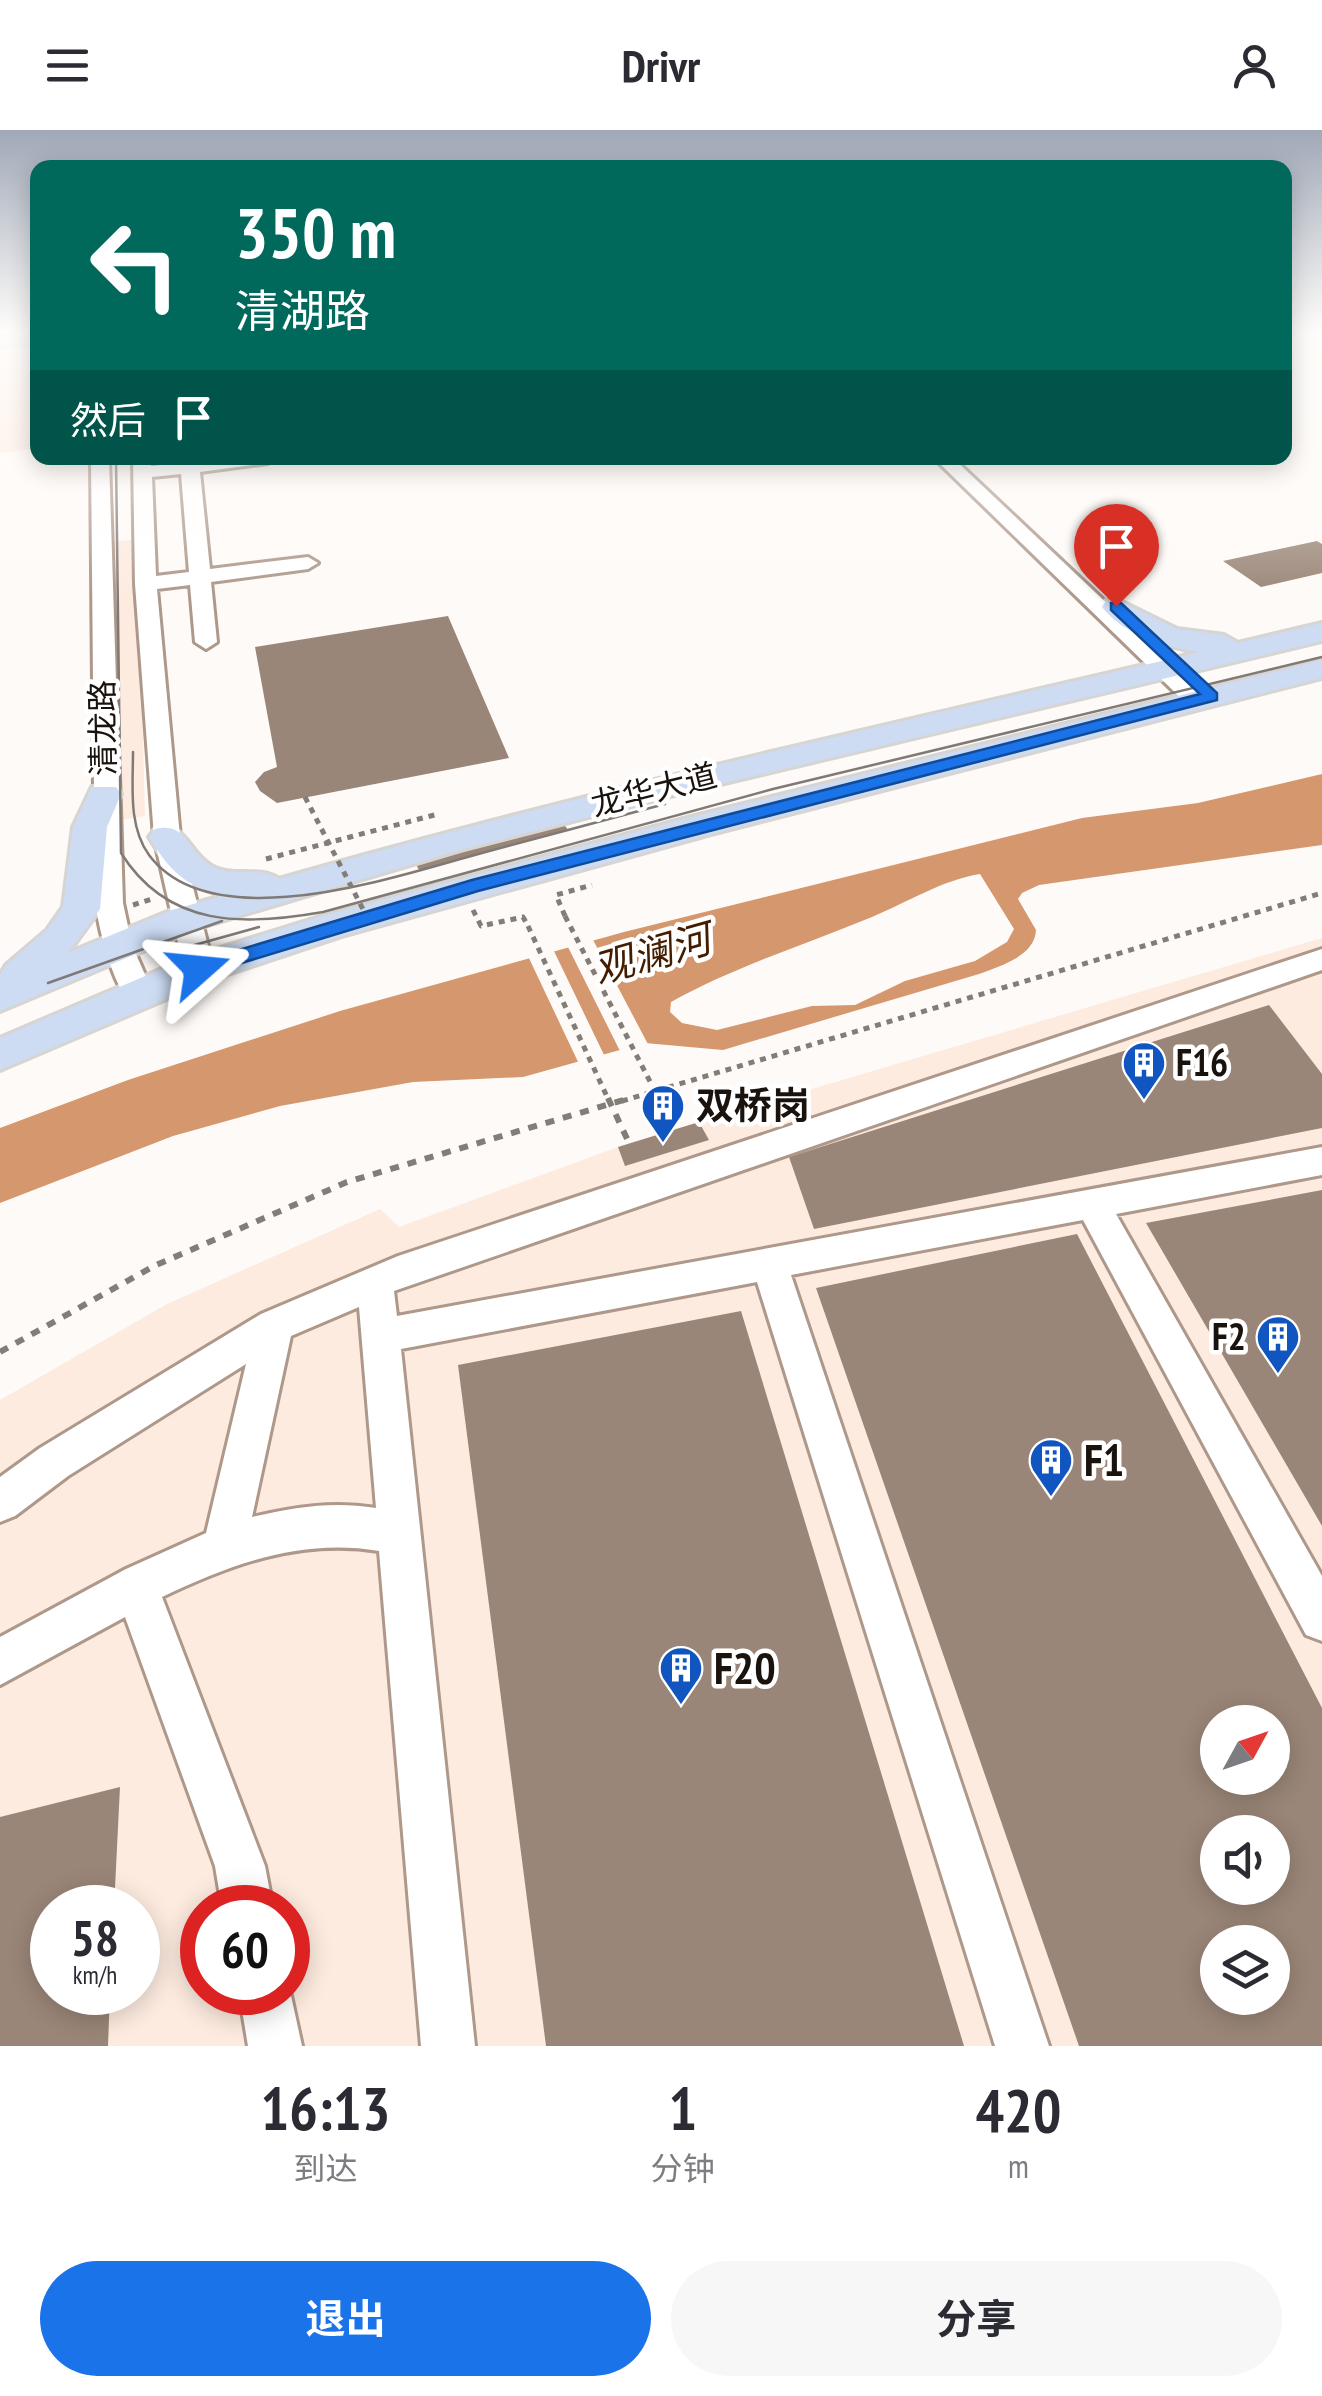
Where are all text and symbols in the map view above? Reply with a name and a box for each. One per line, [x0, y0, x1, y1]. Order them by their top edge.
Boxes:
text: Drivr [622, 36, 700, 94]
icon: menu [40, 38, 95, 93]
icon: person [1227, 38, 1282, 93]
text: 350 m [235, 187, 396, 277]
icon: left [70, 200, 200, 330]
text: 清湖路 [235, 281, 370, 339]
icon: arrive [166, 390, 221, 445]
text: 然后 [70, 395, 146, 444]
pin [1074, 504, 1159, 607]
icon: arrive [1089, 519, 1144, 574]
street label: 清龙路 [80, 680, 124, 776]
street label: 龙华大道 [587, 753, 721, 825]
water label: 观澜河 [587, 910, 723, 995]
position arrow [147, 917, 251, 1021]
place label: F16 [1176, 1037, 1228, 1086]
building icon: F16 [1121, 1040, 1167, 1101]
place label: 双桥岗 [696, 1080, 810, 1129]
building icon: 双桥岗 [640, 1083, 686, 1144]
place label: F2 [1212, 1311, 1246, 1360]
building icon: F2 [1255, 1314, 1301, 1375]
place label: F1 [1084, 1430, 1124, 1488]
building icon: F1 [1028, 1437, 1074, 1498]
place label: F20 [714, 1638, 776, 1696]
building icon: F20 [658, 1645, 704, 1706]
north arrow [1200, 1705, 1290, 1795]
map controls [1200, 1705, 1290, 2015]
button: sound [1200, 1815, 1290, 1905]
speed limit sign: 60 [180, 1885, 310, 2015]
text: 58 [71, 1905, 119, 1970]
button: layers [1200, 1925, 1290, 2015]
text: km/h [73, 1959, 117, 1991]
text: 16:13 [261, 2069, 390, 2147]
text: 1 [669, 2069, 697, 2147]
text: 420 [975, 2071, 1061, 2149]
text: m [1008, 2145, 1029, 2187]
text: 到达 [293, 2147, 357, 2189]
text: 分钟 [651, 2147, 715, 2189]
button: 退出 [40, 2261, 651, 2376]
button: 分享 [671, 2261, 1282, 2376]

